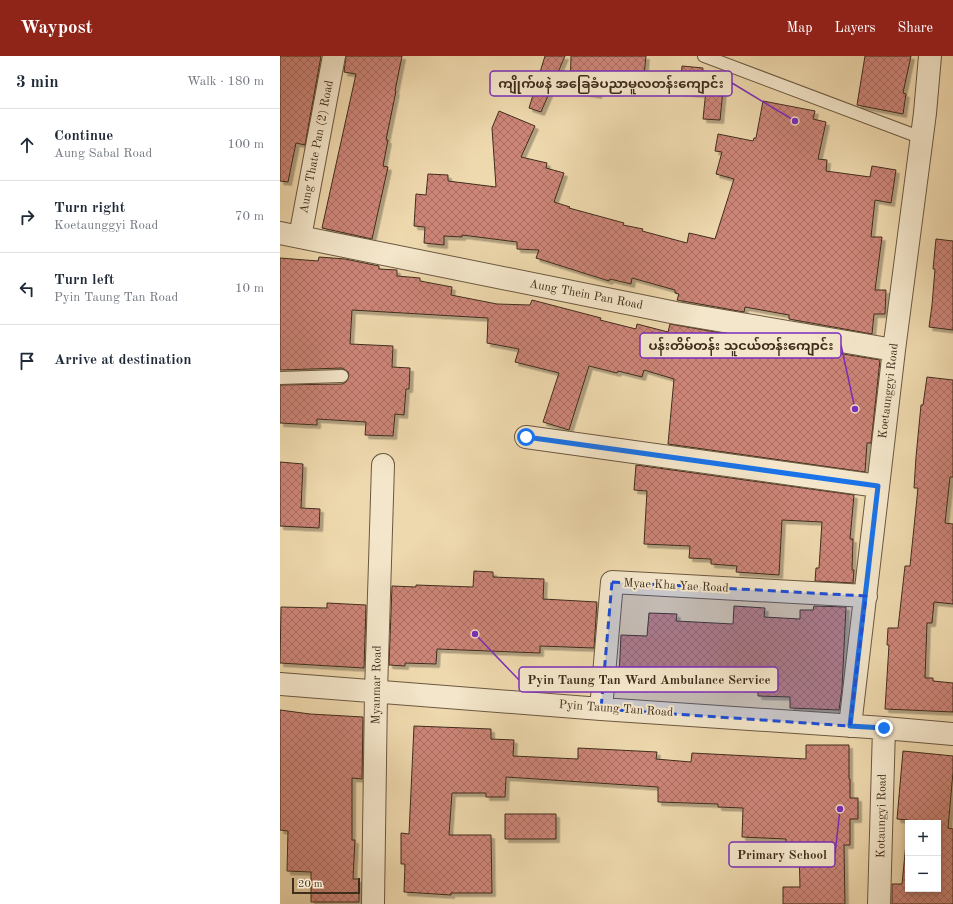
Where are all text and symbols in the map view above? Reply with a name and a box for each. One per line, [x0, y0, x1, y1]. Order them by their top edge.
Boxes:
text: Waypost [20, 19, 93, 38]
text: Map [787, 21, 813, 35]
text: Layers [835, 21, 876, 35]
text: Share [898, 21, 933, 35]
callout: ကျိုက်ဖနဲ အခြေခံပညာမူလတန်းကျောင်း [490, 71, 732, 96]
text: 3 min [16, 74, 59, 91]
text: ကျိုက်ဖနဲ အခြေခံပညာမူလတန်းကျောင်း [498, 74, 724, 95]
text: Walk · 180 m [187, 75, 264, 88]
street label: Aung Thate Pan (2) Road [297, 79, 336, 215]
text: Continue [54, 129, 113, 144]
icon: ahead [16, 134, 38, 156]
text: 100 m [227, 138, 264, 151]
text: Aung Sabal Road [54, 147, 152, 160]
text: Turn right [54, 201, 125, 216]
icon: right [16, 206, 38, 228]
text: 70 m [235, 210, 264, 223]
text: Koetaunggyi Road [54, 219, 158, 232]
text: Turn left [54, 273, 114, 288]
icon: left [16, 278, 38, 300]
street label: Aung Thein Pan Road [528, 278, 644, 312]
text: 10 m [235, 282, 264, 295]
text: Pyin Taung Tan Road [54, 291, 178, 304]
callout: ပန်းတိမ်တန်း သူငယ်တန်းကျောင်း [640, 333, 841, 358]
text: ပန်းတိမ်တန်း သူငယ်တန်းကျောင်း [649, 336, 833, 357]
street label: Koetaunggyi Road [877, 343, 901, 439]
icon: arrive [16, 350, 38, 372]
text: Arrive at destination [54, 353, 192, 368]
route start [517, 428, 535, 446]
street label: Myae Kha Yae Road [623, 577, 729, 595]
street label: Myanmar Road [370, 645, 384, 725]
callout: Pyin Taung Tan Ward Ambulance Service [519, 667, 778, 692]
text: Pyin Taung Tan Ward Ambulance Service [527, 674, 771, 687]
street label: Pyin Taung Tan Road [558, 699, 674, 719]
route end [875, 719, 893, 737]
street label: Kotaungyi Road [875, 774, 889, 858]
map controls [905, 820, 941, 892]
button: + [905, 820, 941, 856]
callout: Primary School [729, 842, 835, 867]
text: Primary School [737, 849, 827, 862]
button: − [905, 856, 941, 892]
scale bar [292, 876, 360, 895]
text: 20 m [298, 879, 323, 890]

